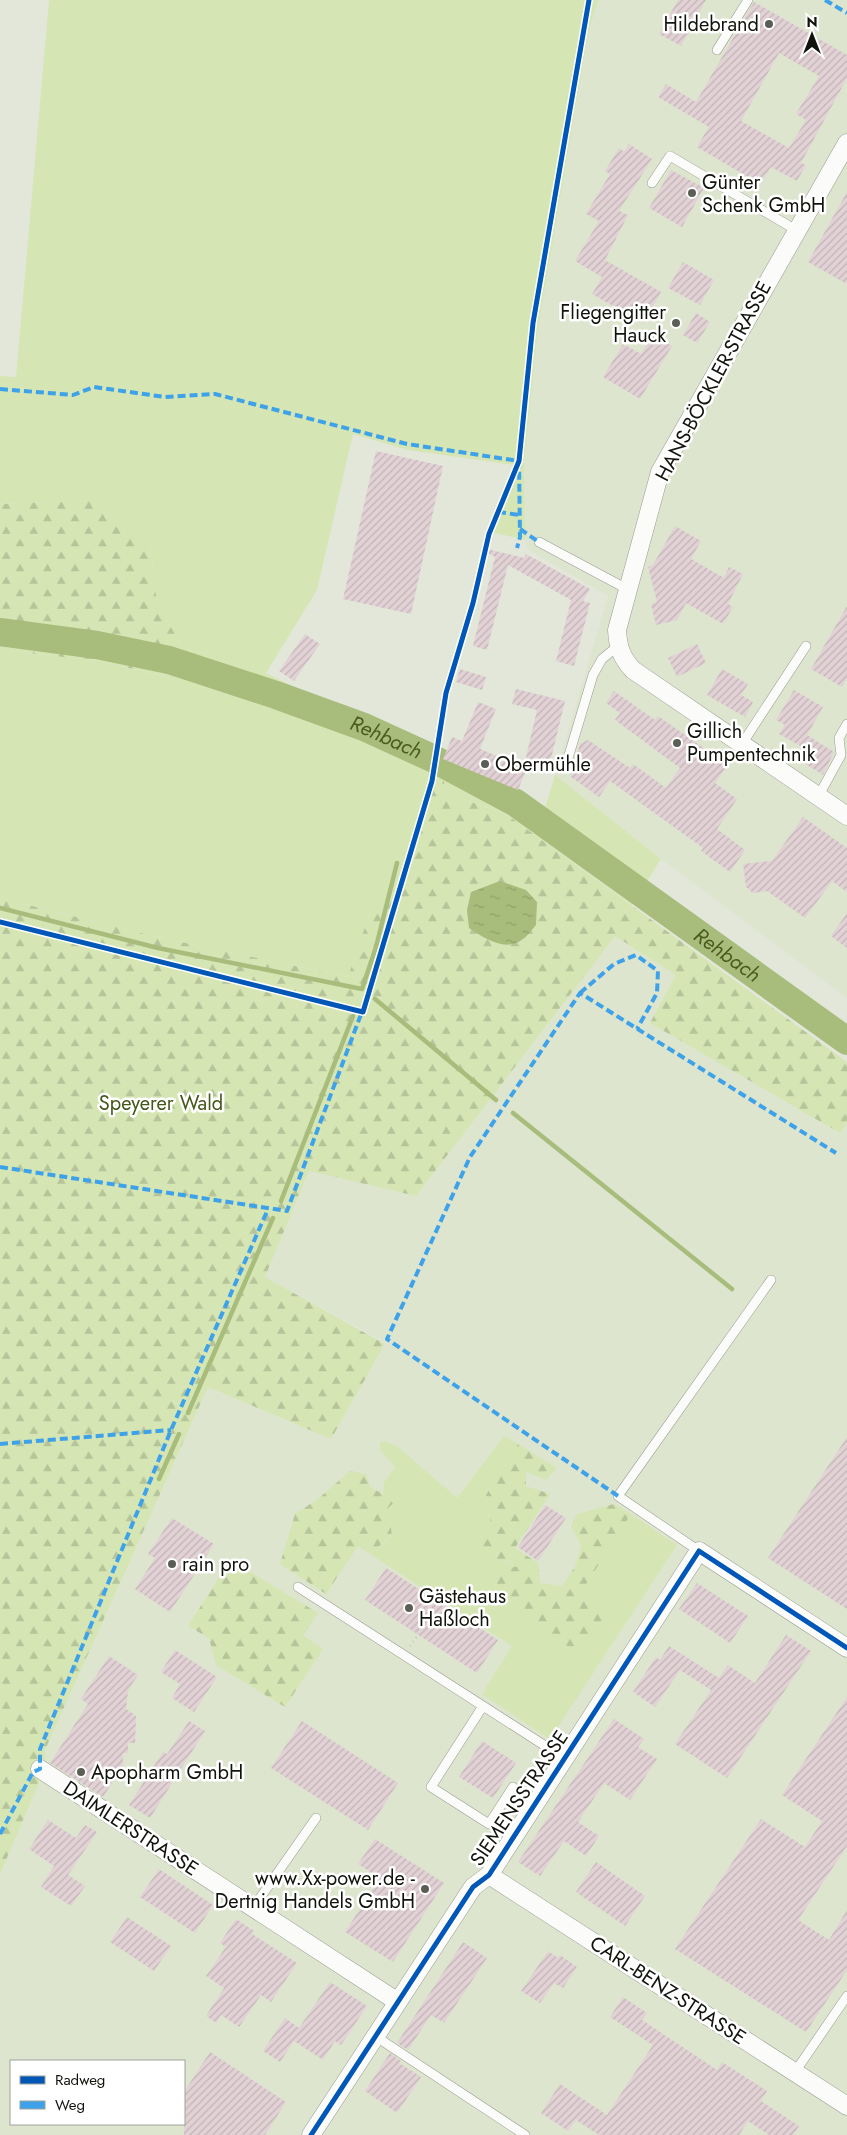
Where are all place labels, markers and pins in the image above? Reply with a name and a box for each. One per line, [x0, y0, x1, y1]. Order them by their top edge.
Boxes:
place label: Hildebrand [663, 10, 759, 39]
marker: Hildebrand [763, 18, 775, 30]
place label: Günter Schenk GmbH [702, 168, 825, 220]
marker: Günter Schenk GmbH [686, 187, 698, 199]
place label: Fliegengitter Hauck [560, 298, 666, 350]
marker: Fliegengitter Hauck [670, 317, 682, 329]
place label: Gillich Pumpentechnik [687, 717, 816, 769]
marker: Gillich Pumpentechnik [671, 737, 683, 749]
place label: Obermühle [495, 750, 591, 779]
marker: Obermühle [479, 758, 491, 770]
place label: rain pro [182, 1550, 249, 1579]
marker: rain pro [166, 1558, 178, 1570]
place label: Gästehaus Haßloch [419, 1582, 506, 1634]
marker: Gästehaus Haßloch [403, 1602, 415, 1614]
place label: Apopharm GmbH [91, 1758, 243, 1787]
marker: Apopharm GmbH [75, 1766, 87, 1778]
place label: www.Xx-power.de - Dertnig Handels GmbH [215, 1864, 416, 1916]
marker: www.Xx-power.de - Dertnig Handels GmbH [419, 1883, 431, 1895]

